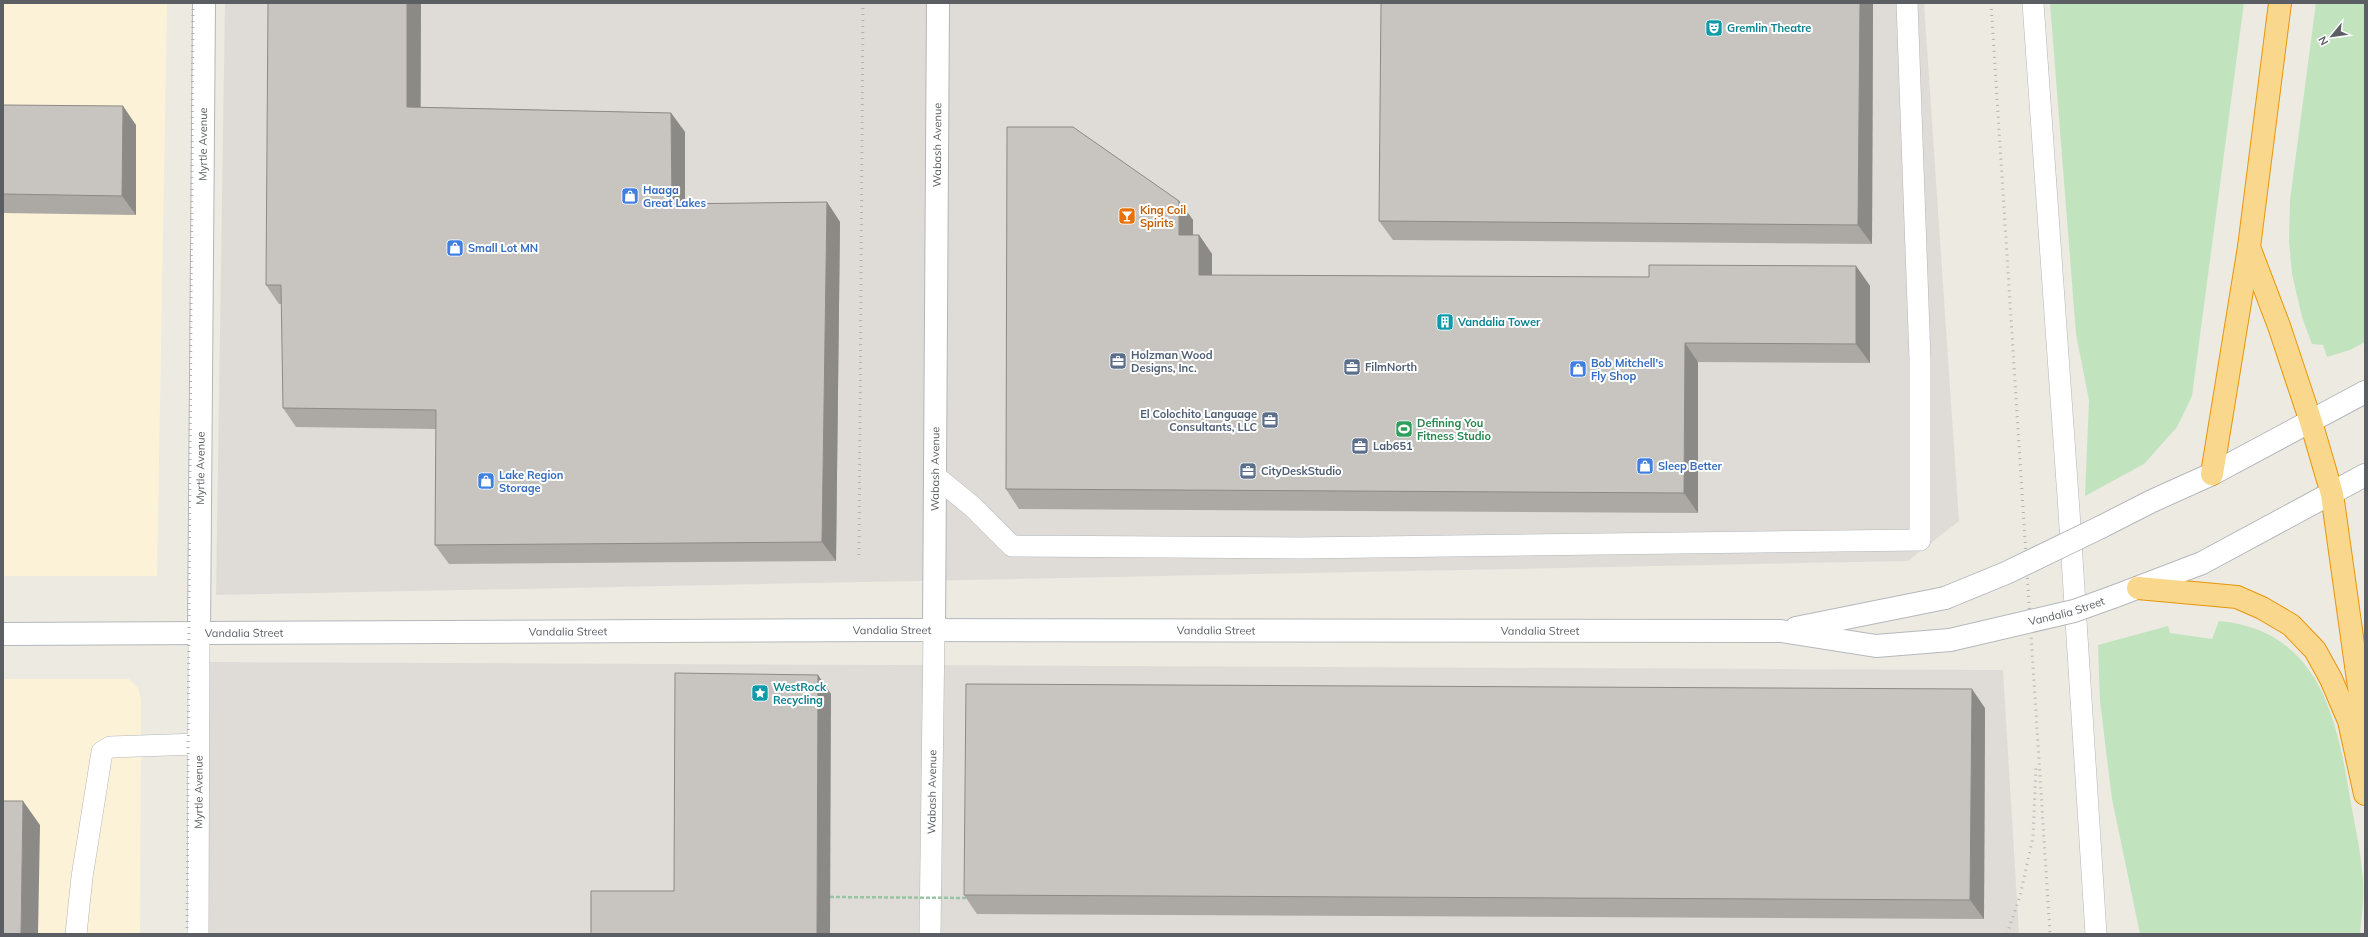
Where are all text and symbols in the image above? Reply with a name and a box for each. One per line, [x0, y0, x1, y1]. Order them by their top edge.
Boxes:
north arrow [2312, 16, 2352, 56]
theatre icon: Gremlin Theatre [1704, 18, 1724, 38]
place label: Gremlin Theatre [1727, 21, 1811, 35]
text: N [2315, 34, 2331, 48]
street label: Wabash Avenue [930, 103, 944, 187]
street label: Myrtle Avenue [196, 107, 210, 181]
place label: Haaga Great Lakes [643, 183, 706, 210]
shop icon: Haaga Great Lakes [620, 186, 640, 206]
place label: King Coil Spirits [1140, 203, 1186, 230]
bar icon: King Coil Spirits [1117, 206, 1137, 226]
shop icon: Small Lot MN [445, 238, 465, 258]
place label: Small Lot MN [468, 241, 538, 255]
building icon: Vandalia Tower [1435, 312, 1455, 332]
place label: Vandalia Tower [1457, 315, 1541, 329]
place label: Holzman Wood Designs, Inc. [1131, 348, 1213, 375]
office icon: Holzman Wood Designs, Inc. [1108, 351, 1128, 371]
place label: Bob Mitchell's Fly Shop [1591, 356, 1664, 383]
office icon: FilmNorth [1342, 357, 1362, 377]
shop icon: Bob Mitchell's Fly Shop [1568, 359, 1588, 379]
place label: FilmNorth [1365, 360, 1417, 374]
place label: El Colochito Language Consultants, LLC [1140, 407, 1257, 434]
office icon: El Colochito Language Consultants, LLC [1260, 410, 1280, 430]
place label: Defining You Fitness Studio [1417, 416, 1491, 443]
sports icon: Defining You Fitness Studio [1394, 419, 1414, 439]
street label: Wabash Avenue [928, 427, 942, 511]
street label: Myrtle Avenue [193, 431, 208, 505]
office icon: Lab651 [1350, 436, 1370, 456]
place label: Lab651 [1373, 439, 1413, 453]
shop icon: Sleep Better [1635, 456, 1655, 476]
place label: Sleep Better [1658, 459, 1722, 473]
office icon: CityDeskStudio [1238, 461, 1258, 481]
place label: CityDeskStudio [1261, 464, 1342, 478]
place label: Lake Region Storage [499, 468, 563, 495]
shop icon: Lake Region Storage [476, 471, 496, 491]
street label: Vandalia Street [2027, 594, 2107, 628]
street label: Vandalia Street [853, 623, 931, 637]
street label: Vandalia Street [1177, 623, 1255, 637]
street label: Vandalia Street [529, 624, 607, 639]
street label: Vandalia Street [1501, 624, 1579, 638]
street label: Vandalia Street [205, 626, 283, 640]
place label: WestRock Recycling [773, 680, 827, 707]
place icon: WestRock Recycling [750, 683, 770, 703]
street label: Wabash Avenue [924, 750, 939, 834]
street label: Myrtle Avenue [191, 755, 206, 829]

